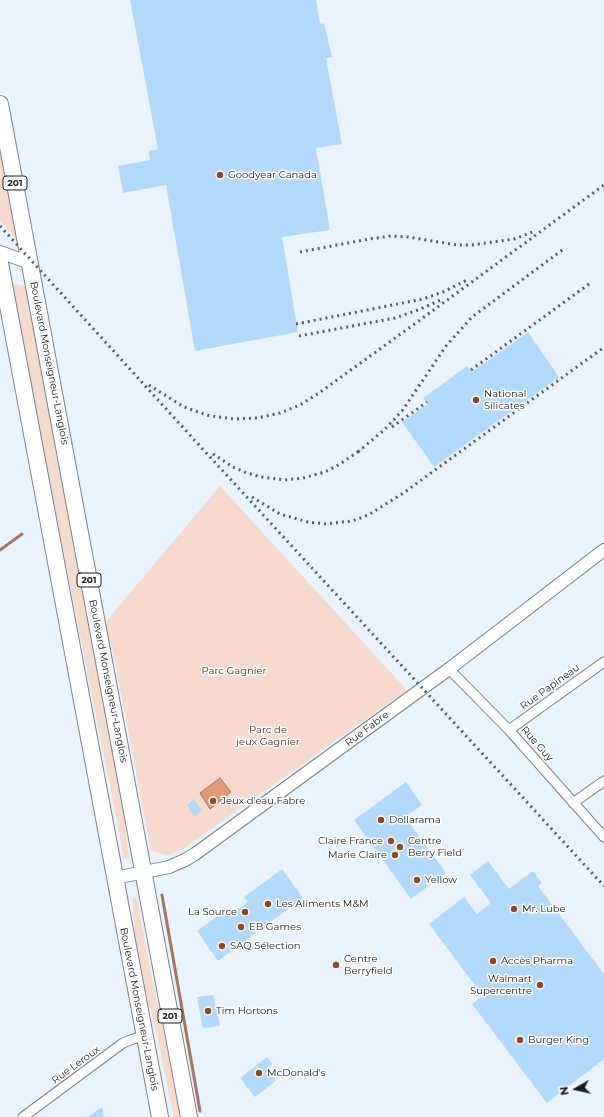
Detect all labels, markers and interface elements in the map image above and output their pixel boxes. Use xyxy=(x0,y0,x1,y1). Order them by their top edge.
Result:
place label: Goodyear Canada xyxy=(228,169,317,181)
marker: Goodyear Canada xyxy=(215,170,225,180)
road number: 201 xyxy=(3,176,27,190)
street label: Boulevard Monseigneur-Langlois xyxy=(27,280,71,446)
place label: National Silicates xyxy=(484,388,526,412)
marker: National Silicates xyxy=(471,395,481,405)
road number: 201 xyxy=(77,573,101,587)
street label: Boulevard Monseigneur-Langlois xyxy=(86,598,130,764)
street label: Rue Papineau xyxy=(518,661,582,713)
park label: Parc Gagnier xyxy=(201,665,267,677)
street label: Rue Fabre xyxy=(343,709,391,749)
park label: Parc de jeux Gagnier xyxy=(236,724,300,748)
street label: Rue Guy xyxy=(519,724,555,764)
place label: Jeux d'eau Fabre xyxy=(221,795,305,807)
marker: Jeux d'eau Fabre xyxy=(208,796,218,806)
place label: Dollarama xyxy=(389,814,441,826)
marker: Dollarama xyxy=(376,815,386,825)
place label: Claire France xyxy=(318,835,383,847)
place label: Centre Berry Field xyxy=(408,835,462,858)
marker: Claire France xyxy=(386,836,396,846)
marker: Centre Berry Field xyxy=(395,842,405,852)
place label: Marie Claire xyxy=(328,849,387,861)
marker: Marie Claire xyxy=(390,850,400,860)
place label: Yellow xyxy=(425,874,457,886)
marker: Yellow xyxy=(412,875,422,885)
place label: Les Aliments M&M xyxy=(276,898,369,910)
marker: Les Aliments M&M xyxy=(263,899,273,909)
place label: Mr. Lube xyxy=(522,903,566,915)
marker: Mr. Lube xyxy=(509,904,519,914)
place label: La Source xyxy=(188,906,237,918)
marker: La Source xyxy=(240,907,250,917)
place label: EB Games xyxy=(249,921,301,933)
marker: EB Games xyxy=(236,922,246,932)
street label: Boulevard Monseigneur-Langlois xyxy=(117,926,161,1092)
place label: SAQ Sélection xyxy=(230,940,301,952)
marker: SAQ Sélection xyxy=(217,941,227,951)
place label: Centre Berryfield xyxy=(344,953,393,976)
place label: Accès Pharma xyxy=(501,955,573,967)
marker: Accès Pharma xyxy=(488,956,498,966)
marker: Centre Berryfield xyxy=(331,960,341,970)
place label: Walmart Supercentre xyxy=(470,973,532,996)
marker: Walmart Supercentre xyxy=(535,980,545,990)
place label: Tim Hortons xyxy=(216,1005,278,1017)
marker: Tim Hortons xyxy=(203,1006,213,1016)
road number: 201 xyxy=(158,1009,182,1023)
place label: Burger King xyxy=(528,1034,589,1046)
marker: Burger King xyxy=(515,1035,525,1045)
street label: Rue Leroux xyxy=(50,1043,102,1087)
place label: McDonald's xyxy=(267,1067,326,1079)
marker: McDonald's xyxy=(254,1068,264,1078)
north arrow xyxy=(556,1069,596,1109)
text: N xyxy=(557,1085,572,1096)

